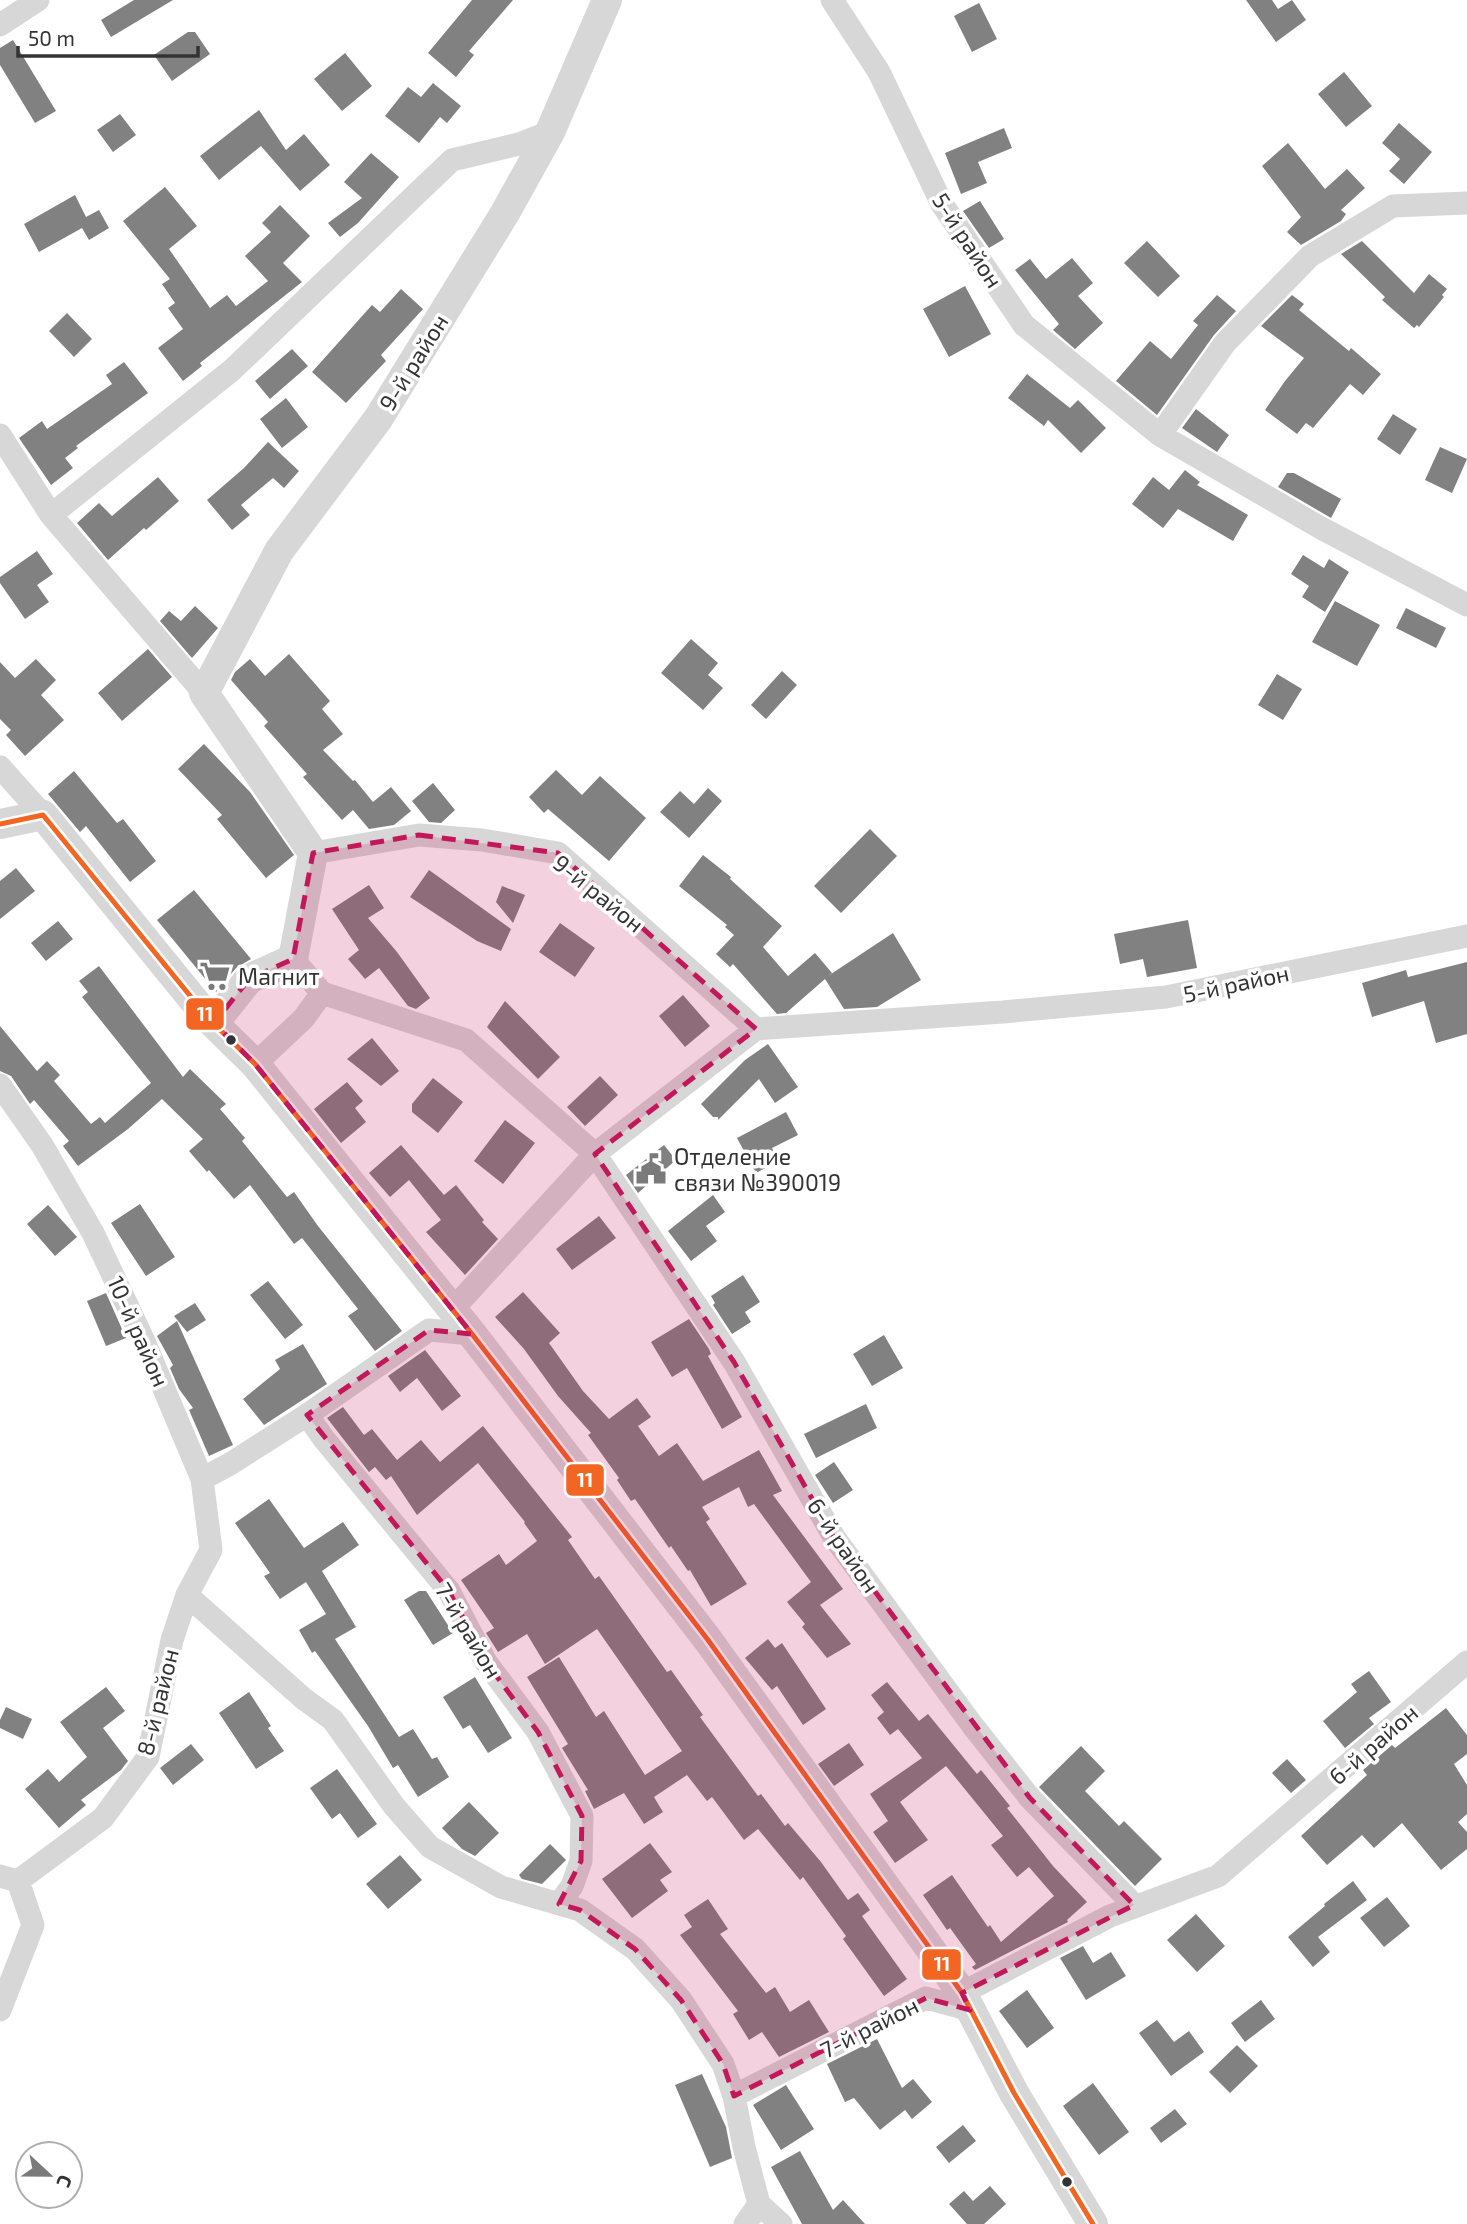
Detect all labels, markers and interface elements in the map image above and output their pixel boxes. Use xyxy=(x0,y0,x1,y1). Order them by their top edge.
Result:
scale bar xyxy=(18,14,198,58)
text: 50 m xyxy=(28,25,75,50)
street label: 5-й район xyxy=(927,187,1009,293)
street label: 9-й район xyxy=(372,309,454,415)
street label: 9-й район xyxy=(548,848,650,938)
street label: 5-й район xyxy=(1181,958,1291,1008)
supermarket icon: Магнит xyxy=(198,959,232,993)
place label: Магнит xyxy=(238,962,320,990)
line badge: 11 xyxy=(185,997,225,1031)
text: 11 xyxy=(197,1002,213,1025)
unlabelled marker xyxy=(224,1033,238,1047)
place label: Отделение связи №390019 xyxy=(674,1142,841,1196)
public building icon: Отделение связи №390019 xyxy=(634,1152,668,1186)
street label: 10-й район xyxy=(102,1271,176,1391)
line badge: 11 xyxy=(565,1463,605,1497)
text: 11 xyxy=(577,1468,593,1491)
street label: 6-й район xyxy=(802,1492,886,1598)
street label: 7-й район xyxy=(430,1577,508,1683)
street label: 8-й район xyxy=(130,1646,184,1758)
street label: 6-й район xyxy=(1323,1698,1423,1790)
line badge: 11 xyxy=(921,1948,962,1981)
text: 11 xyxy=(934,1952,950,1975)
street label: 7-й район xyxy=(815,1990,923,2064)
north arrow xyxy=(14,2140,84,2210)
text: С xyxy=(52,2172,78,2191)
unlabelled marker xyxy=(1060,2175,1074,2189)

